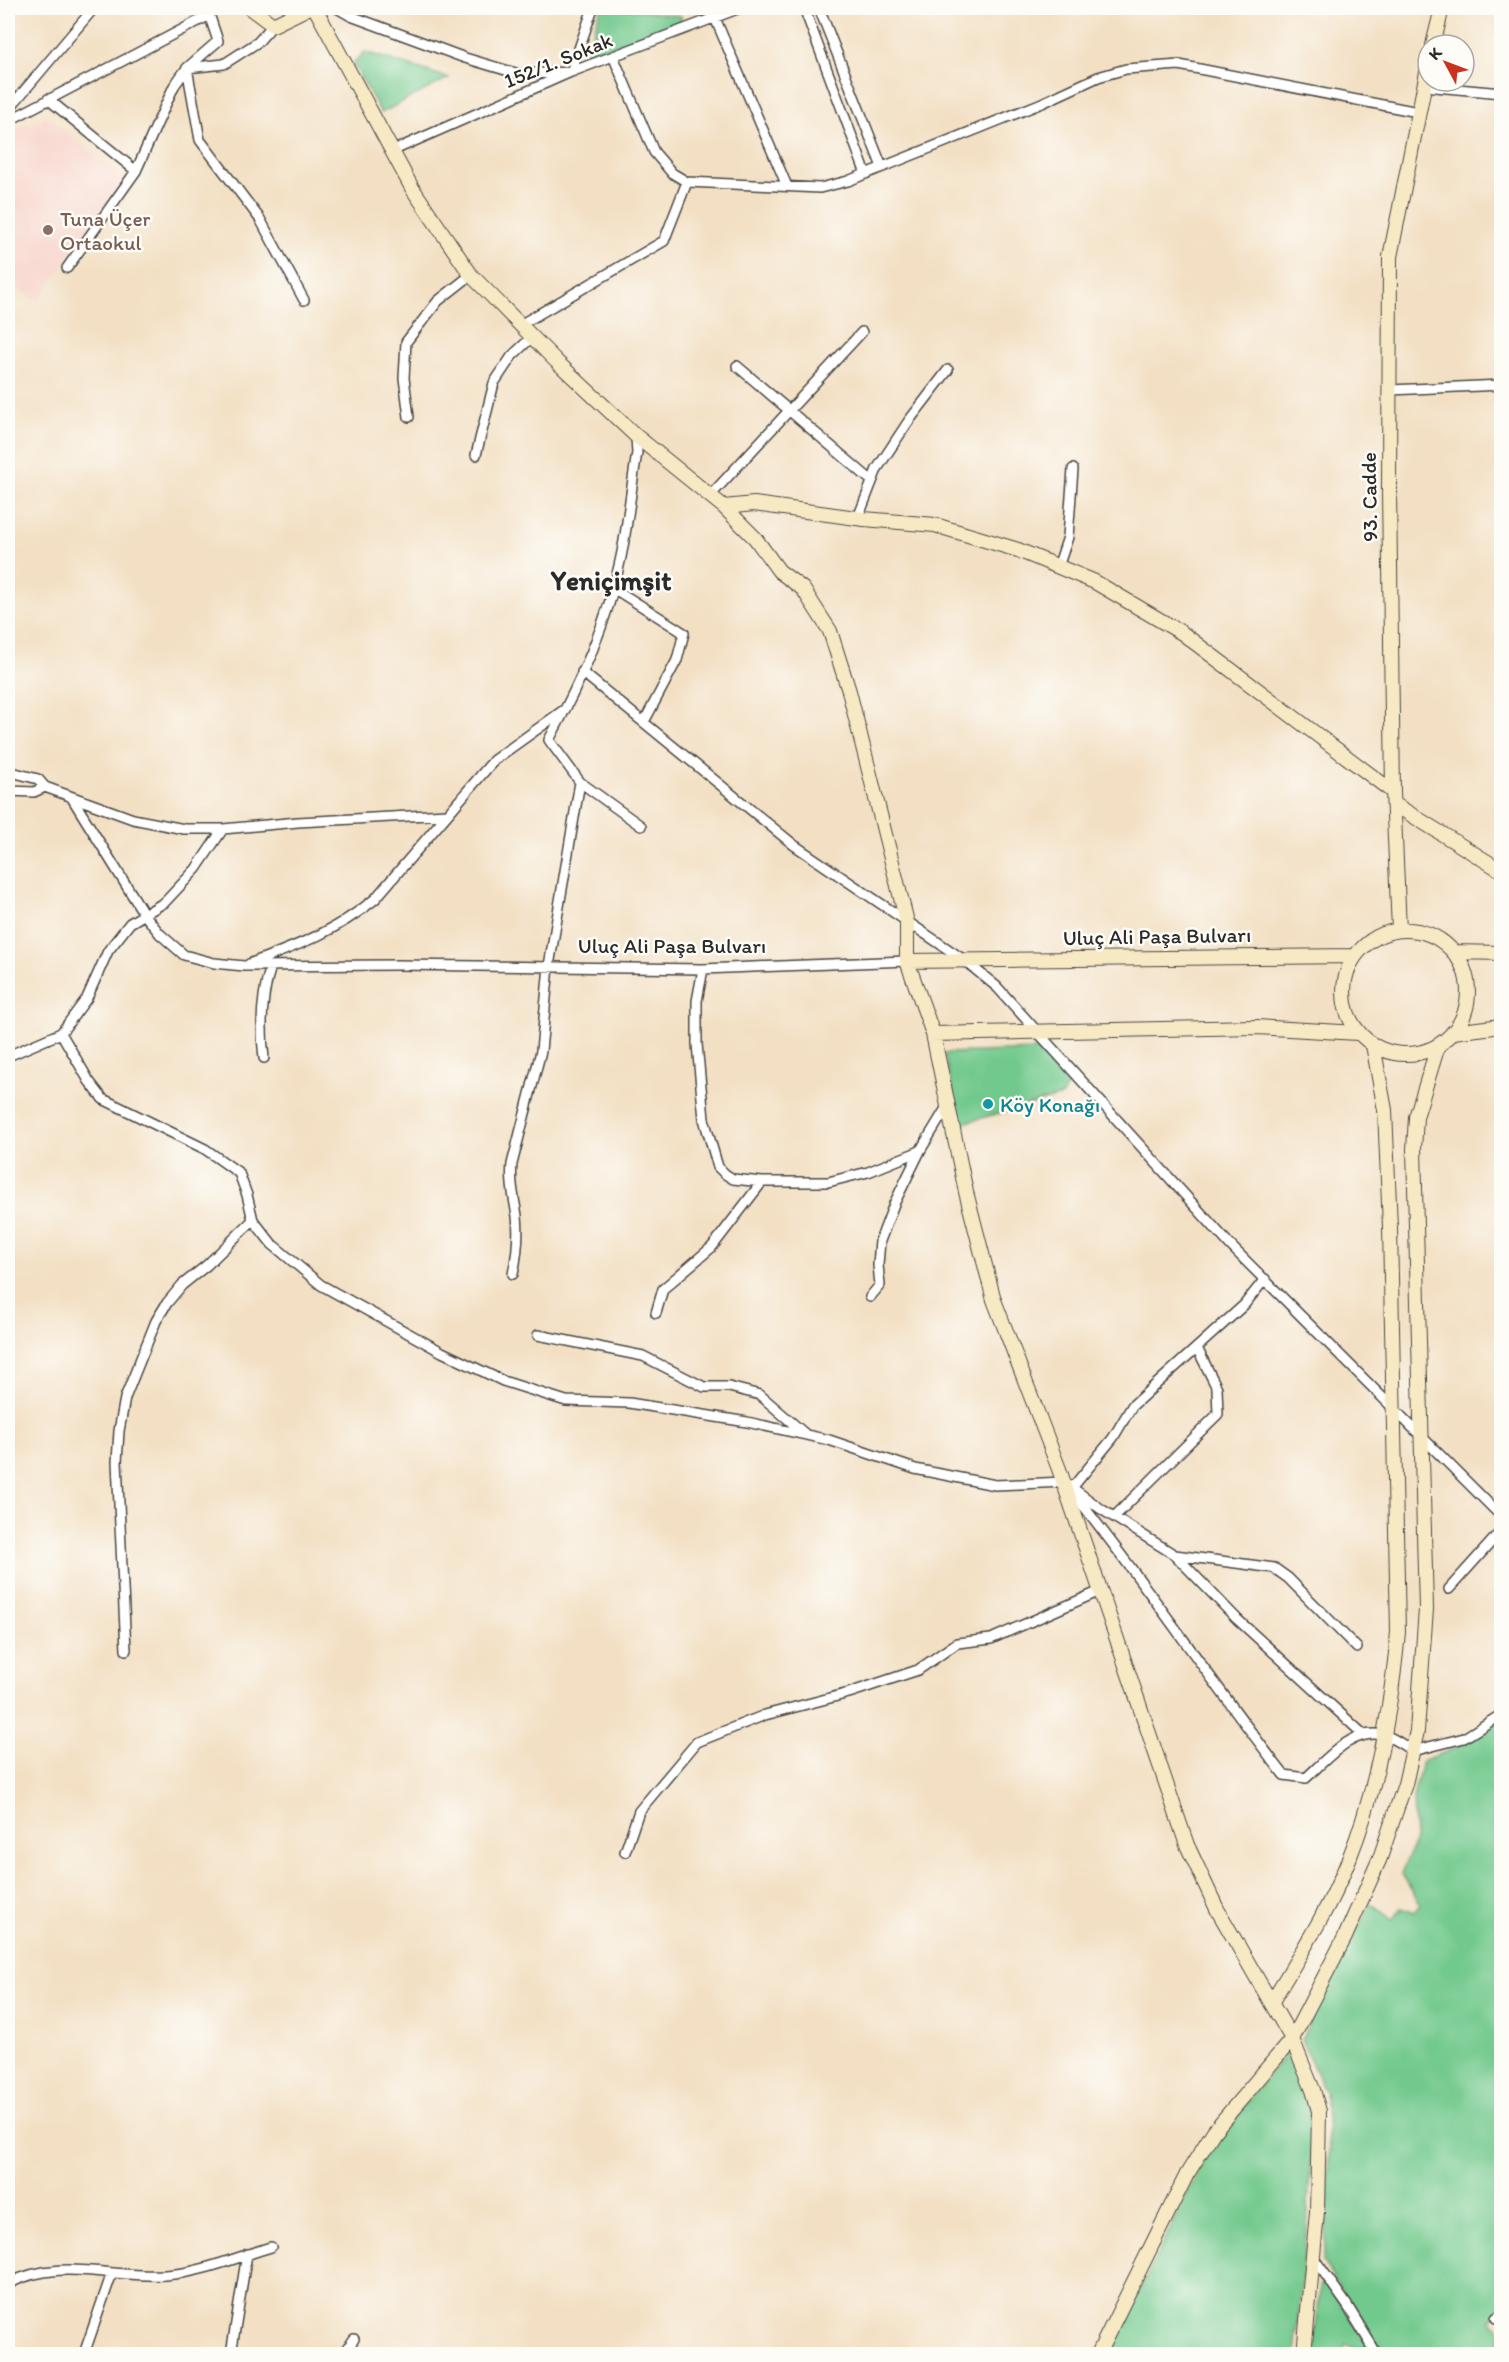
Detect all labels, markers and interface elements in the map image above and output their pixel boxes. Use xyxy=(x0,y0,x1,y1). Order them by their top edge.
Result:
street label: 152/1. Sokak xyxy=(500,27,616,93)
north arrow xyxy=(1416,33,1476,93)
text: K xyxy=(1425,43,1446,64)
place label: Tuna Üçer Ortaokul xyxy=(60,206,151,255)
marker: Tuna Üçer Ortaokul xyxy=(41,223,55,237)
street label: 93. Cadde xyxy=(1356,452,1382,542)
district label: Yeniçimşit xyxy=(550,564,671,597)
street label: Uluç Ali Paşa Bulvarı xyxy=(1063,922,1251,950)
street label: Uluç Ali Paşa Bulvarı xyxy=(578,933,766,958)
place label: Köy Konağı xyxy=(1000,1092,1100,1117)
marker: Köy Konağı xyxy=(981,1097,995,1111)

